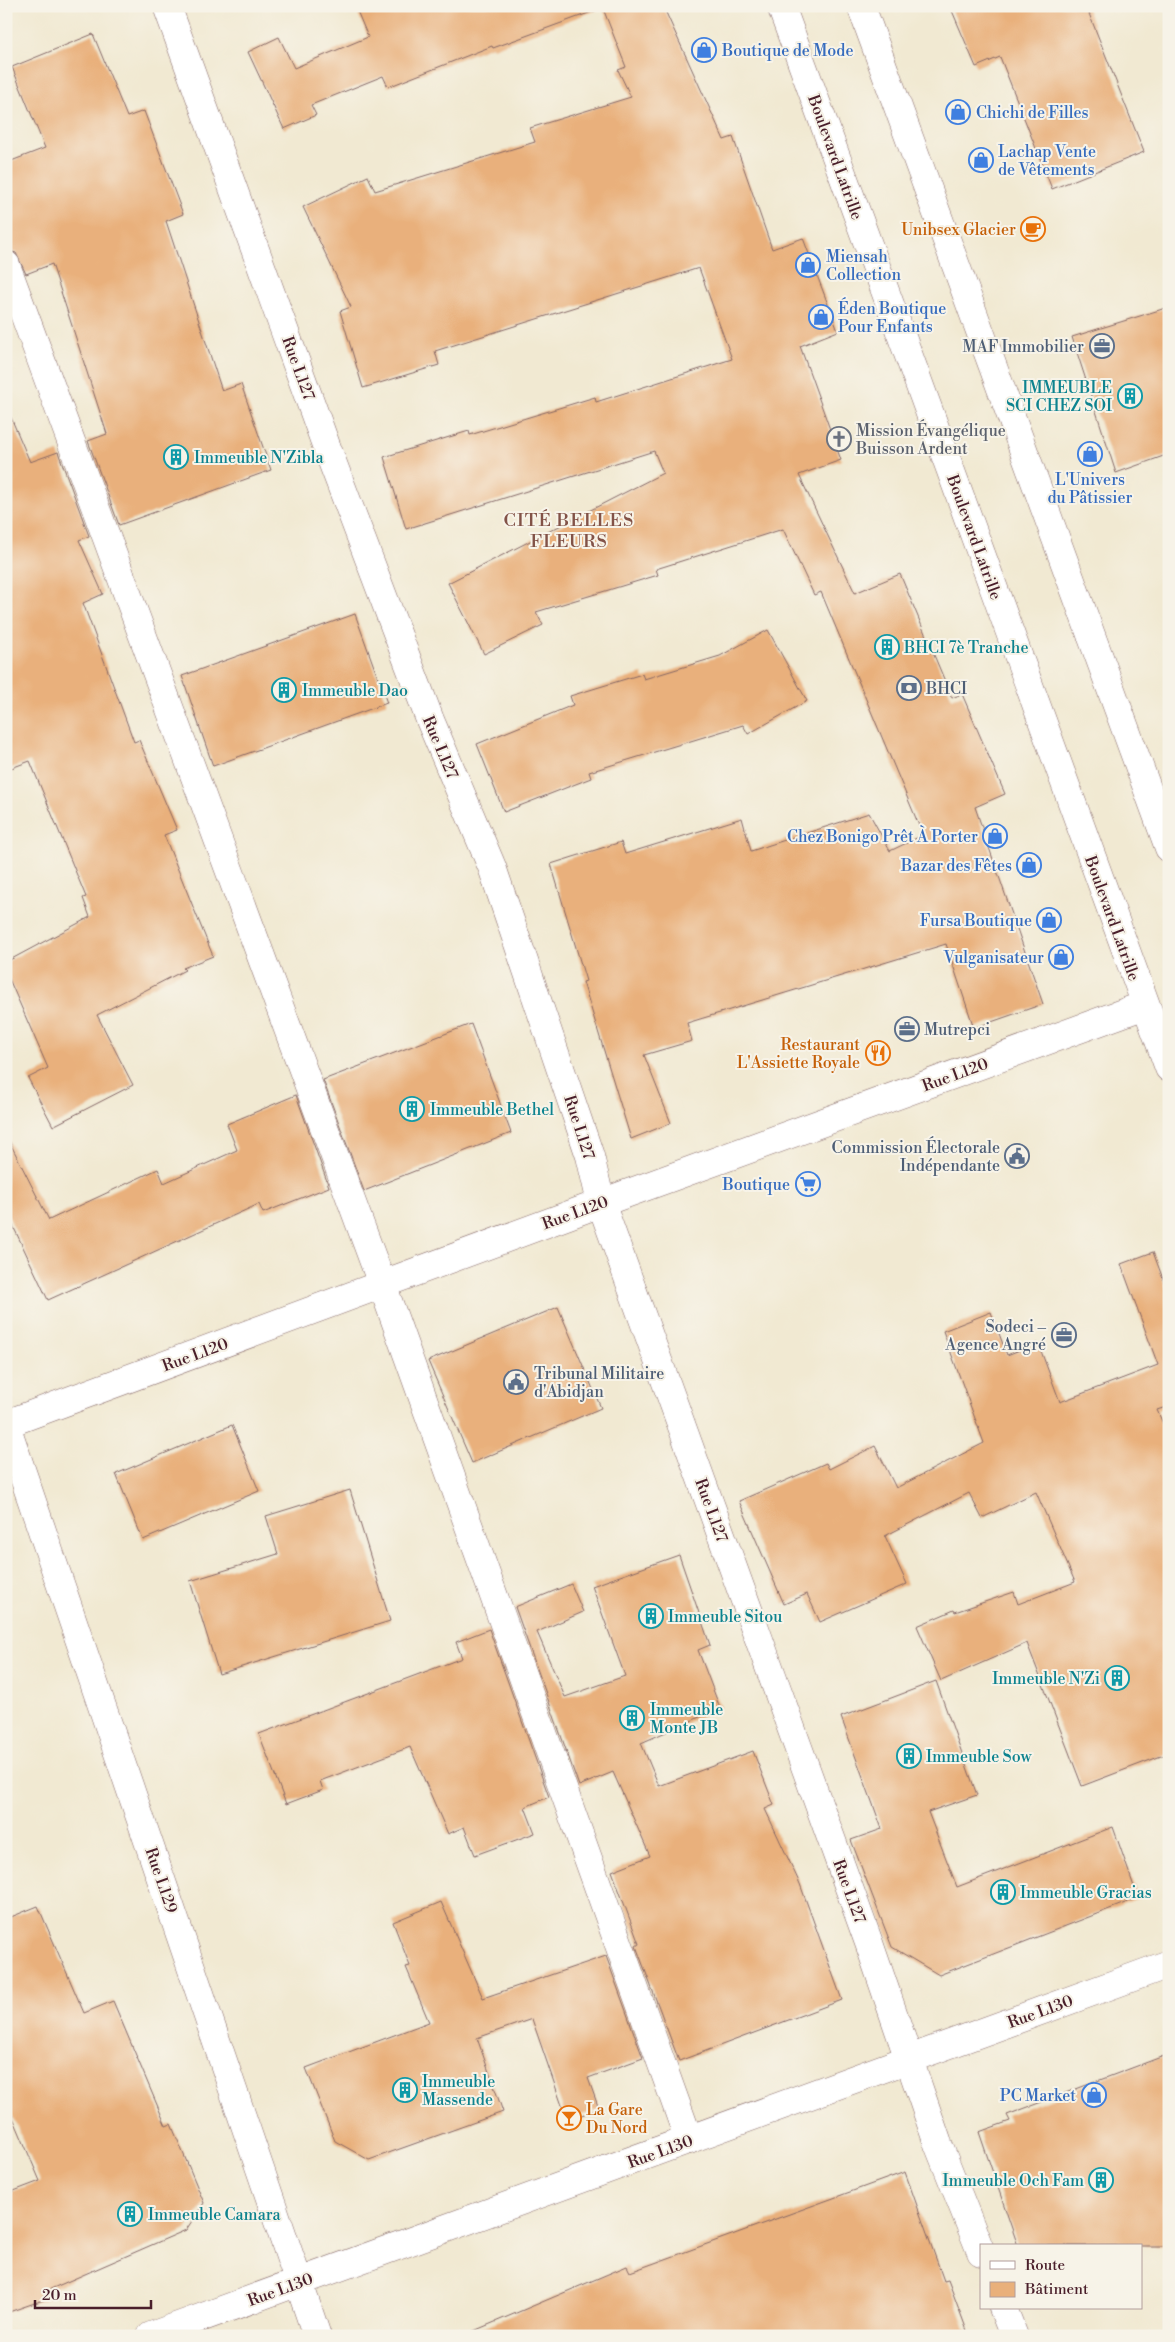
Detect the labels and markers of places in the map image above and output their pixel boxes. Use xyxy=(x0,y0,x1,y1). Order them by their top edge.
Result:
shop icon: Boutique de Mode xyxy=(691,37,717,63)
place label: Boutique de Mode xyxy=(721,41,853,61)
shop icon: Chichi de Filles xyxy=(945,99,971,125)
place label: Chichi de Filles xyxy=(976,103,1089,123)
place label: Lachap Vente de Vêtements xyxy=(998,142,1096,180)
shop icon: Lachap Vente de Vêtements xyxy=(968,147,994,173)
cafe icon: Unibsex Glacier xyxy=(1020,216,1046,242)
place label: Unibsex Glacier xyxy=(901,220,1016,240)
place label: Miensah Collection xyxy=(826,247,902,285)
shop icon: Miensah Collection xyxy=(795,252,821,278)
place label: Éden Boutique Pour Enfants xyxy=(838,297,946,337)
shop icon: Éden Boutique Pour Enfants xyxy=(808,304,834,330)
office icon: MAF Immobilier xyxy=(1089,333,1115,359)
place label: MAF Immobilier xyxy=(963,337,1084,357)
place label: IMMEUBLE SCI CHEZ SOI xyxy=(1006,378,1112,416)
building icon: IMMEUBLE SCI CHEZ SOI xyxy=(1117,383,1143,409)
place label: Mission Évangélique Buisson Ardent xyxy=(855,419,1006,459)
church icon: Mission Évangélique Buisson Ardent xyxy=(826,426,852,452)
shop icon: L'Univers du Pâtissier xyxy=(1077,441,1103,467)
building icon: Immeuble N'Zibla xyxy=(163,444,189,470)
place label: Immeuble N'Zibla xyxy=(194,448,325,468)
place label: L'Univers du Pâtissier xyxy=(1048,470,1133,508)
building icon: BHCI 7è Tranche xyxy=(874,634,900,660)
place label: BHCI 7è Tranche xyxy=(903,638,1028,658)
bank icon: BHCI xyxy=(896,675,922,701)
building icon: Immeuble Dao xyxy=(271,677,297,703)
place label: BHCI xyxy=(925,679,967,699)
place label: Immeuble Dao xyxy=(302,681,408,701)
shop icon: Chez Bonigo Prêt À Porter xyxy=(982,823,1008,849)
place label: Chez Bonigo Prêt À Porter xyxy=(787,825,978,847)
shop icon: Bazar des Fêtes xyxy=(1016,852,1042,878)
place label: Bazar des Fêtes xyxy=(900,856,1012,876)
shop icon: Fursa Boutique xyxy=(1036,907,1062,933)
place label: Fursa Boutique xyxy=(920,911,1032,931)
shop icon: Vulganisateur xyxy=(1048,944,1074,970)
place label: Vulganisateur xyxy=(943,948,1044,968)
office icon: Mutrepci xyxy=(894,1016,920,1042)
place label: Mutrepci xyxy=(924,1020,990,1040)
place label: Restaurant L'Assiette Royale xyxy=(737,1035,860,1073)
restaurant icon: Restaurant L'Assiette Royale xyxy=(865,1040,891,1066)
building icon: Immeuble Bethel xyxy=(399,1096,425,1122)
place label: Immeuble Bethel xyxy=(430,1100,554,1120)
place label: Commission Électorale Indépendante xyxy=(831,1136,1000,1176)
public building icon: Commission Électorale Indépendante xyxy=(1004,1143,1030,1169)
supermarket icon: Boutique xyxy=(795,1171,821,1197)
place label: Boutique xyxy=(722,1175,790,1195)
place label: Sodeci – Agence Angré xyxy=(944,1317,1046,1355)
office icon: Sodeci – Agence Angré xyxy=(1051,1322,1077,1348)
place label: Tribunal Militaire d'Abidjan xyxy=(534,1364,664,1402)
public building icon: Tribunal Militaire d'Abidjan xyxy=(503,1369,529,1395)
building icon: Immeuble Sitou xyxy=(638,1603,664,1629)
place label: Immeuble Sitou xyxy=(668,1607,782,1627)
building icon: Immeuble N'Zi xyxy=(1104,1665,1130,1691)
place label: Immeuble N'Zi xyxy=(992,1669,1100,1689)
place label: Immeuble Monte JB xyxy=(650,1700,723,1738)
building icon: Immeuble Monte JB xyxy=(619,1705,645,1731)
building icon: Immeuble Sow xyxy=(896,1743,922,1769)
place label: Immeuble Sow xyxy=(926,1747,1032,1767)
building icon: Immeuble Gracias xyxy=(990,1879,1016,1905)
place label: Immeuble Gracias xyxy=(1020,1883,1152,1903)
place label: Immeuble Massende xyxy=(422,2072,495,2110)
building icon: Immeuble Massende xyxy=(392,2077,418,2103)
shop icon: PC Market xyxy=(1081,2082,1107,2108)
place label: PC Market xyxy=(1000,2086,1076,2106)
place label: La Gare Du Nord xyxy=(586,2100,647,2138)
bar icon: La Gare Du Nord xyxy=(556,2105,582,2131)
building icon: Immeuble Och Fam xyxy=(1088,2167,1114,2193)
place label: Immeuble Och Fam xyxy=(943,2171,1084,2191)
building icon: Immeuble Camara xyxy=(117,2201,143,2227)
place label: Immeuble Camara xyxy=(148,2205,282,2225)

